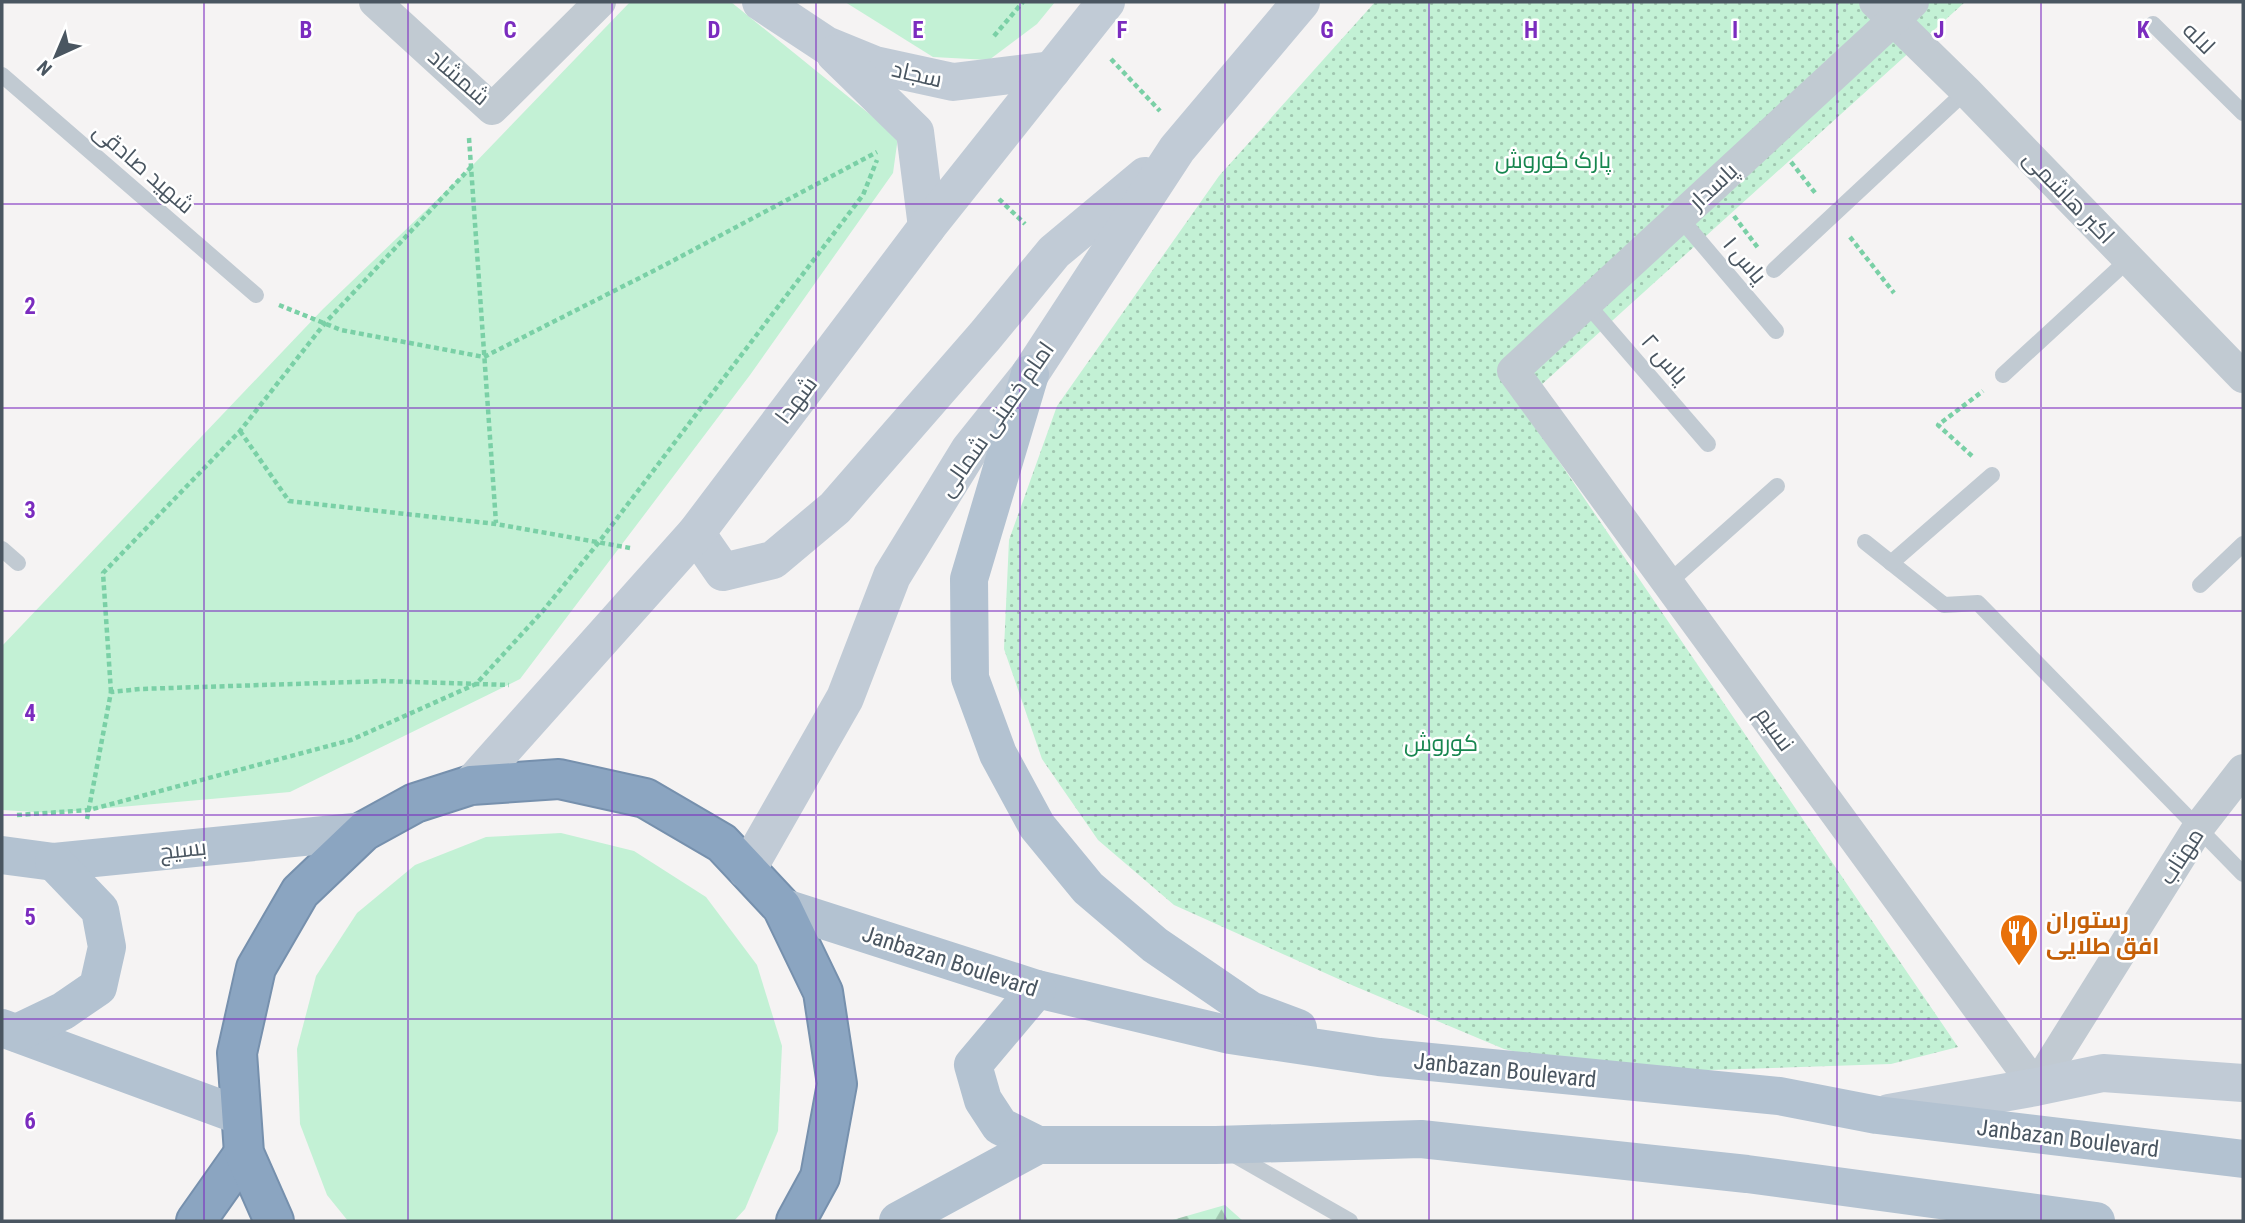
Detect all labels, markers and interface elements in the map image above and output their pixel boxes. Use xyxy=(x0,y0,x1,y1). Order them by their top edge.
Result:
text: B xyxy=(300,17,312,44)
text: C xyxy=(503,17,517,44)
text: D xyxy=(708,17,721,44)
text: E xyxy=(912,17,924,44)
text: F xyxy=(1117,17,1128,44)
text: G xyxy=(1320,17,1334,44)
text: H xyxy=(1524,17,1538,44)
text: I xyxy=(1732,17,1738,44)
text: J xyxy=(1933,17,1945,44)
text: K xyxy=(2137,17,2150,44)
street label: لاله xyxy=(2177,17,2220,60)
north arrow xyxy=(21,21,91,91)
street label: شمشاد xyxy=(423,43,495,111)
text: N xyxy=(32,56,57,80)
street label: سجاد xyxy=(889,56,945,93)
street label: شهید صادقی xyxy=(88,117,200,220)
street label: اکبر هاشمی xyxy=(2017,145,2120,250)
park label: پارک کوروش xyxy=(1495,147,1611,175)
street label: پاسدار xyxy=(1682,157,1744,218)
street label: یاس ۱ xyxy=(1717,231,1772,289)
text: 2 xyxy=(24,293,36,320)
street label: یاس ۲ xyxy=(1635,329,1694,390)
street label: امام خمینی شمالی xyxy=(933,337,1062,503)
street label: شهدا xyxy=(770,371,823,429)
text: 3 xyxy=(24,497,36,524)
text: 4 xyxy=(24,700,36,727)
street label: نسیم xyxy=(1748,702,1800,758)
park label: کوروش xyxy=(1404,730,1478,757)
street label: مهتاب xyxy=(2153,823,2210,889)
street label: بسیج xyxy=(158,834,208,867)
text: 5 xyxy=(24,904,36,931)
place label: رستوران افق طلایی xyxy=(2046,907,2159,960)
restaurant icon: رستوران افق طلایی xyxy=(1998,912,2040,967)
street label: Janbazan Boulevard xyxy=(859,920,1041,1003)
street label: Janbazan Boulevard xyxy=(1412,1047,1597,1093)
text: 6 xyxy=(24,1108,36,1135)
street label: Janbazan Boulevard xyxy=(1975,1114,2161,1163)

